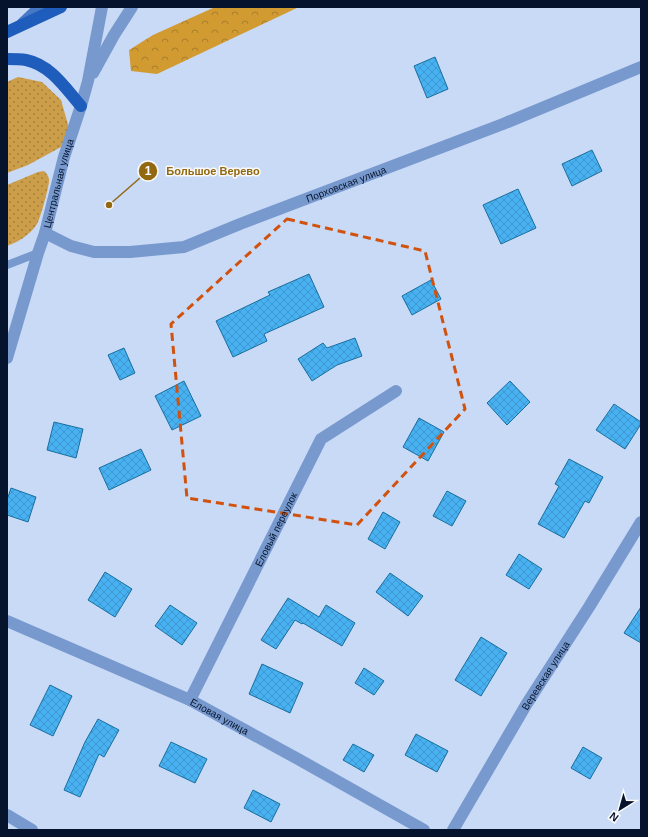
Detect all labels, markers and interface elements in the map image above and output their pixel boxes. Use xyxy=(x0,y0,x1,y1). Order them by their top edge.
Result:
street label: Центральная улица xyxy=(41,137,76,229)
callout: Большое Верево xyxy=(138,159,268,182)
text: 1 xyxy=(145,164,152,178)
street label: Порховская улица xyxy=(305,164,388,204)
text: Большое Верево xyxy=(166,165,260,177)
street label: Еловый переулок xyxy=(253,490,300,569)
street label: Веревская улица xyxy=(519,639,572,712)
street label: Еловая улица xyxy=(188,696,251,737)
north arrow xyxy=(600,789,640,829)
text: N xyxy=(607,810,621,824)

